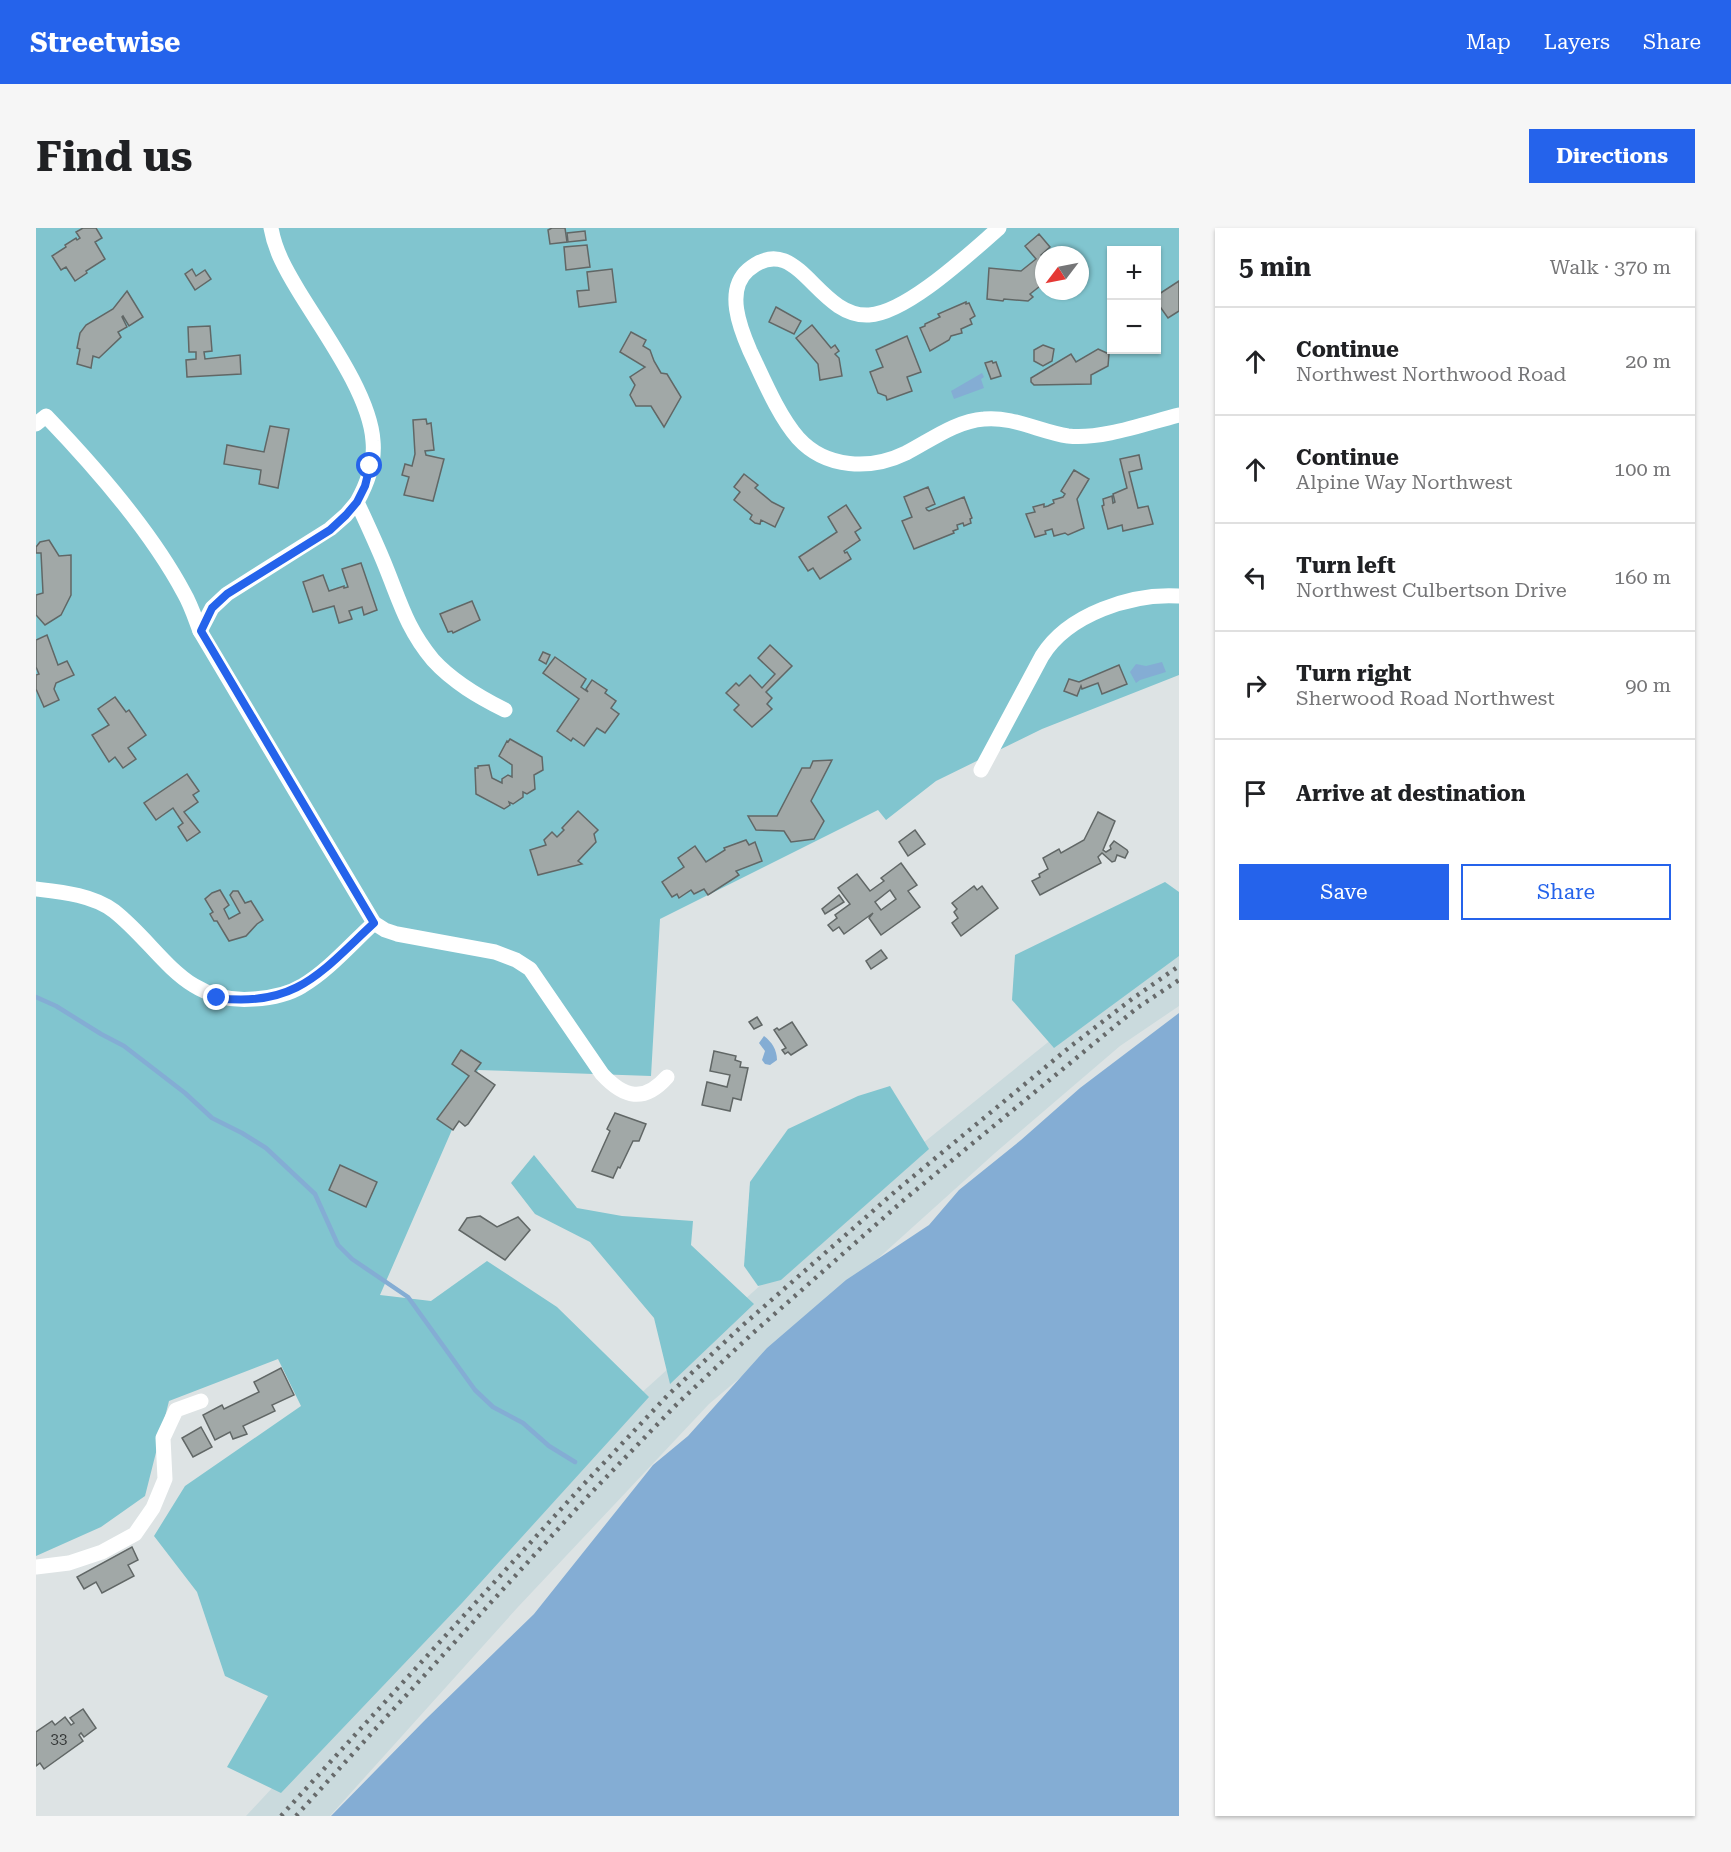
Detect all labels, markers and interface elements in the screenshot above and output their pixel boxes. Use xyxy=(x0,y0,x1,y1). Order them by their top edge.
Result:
text: Streetwise xyxy=(30,26,181,59)
text: Map xyxy=(1466,30,1511,54)
text: Layers xyxy=(1544,30,1610,54)
text: Share xyxy=(1643,30,1701,54)
button: Directions xyxy=(1529,129,1695,183)
text: Find us xyxy=(36,132,193,181)
north arrow xyxy=(1035,246,1089,300)
map controls xyxy=(1107,246,1161,354)
button: + xyxy=(1107,246,1161,300)
text: 5 min xyxy=(1239,252,1311,282)
text: Walk · 370 m xyxy=(1550,255,1671,279)
button: − xyxy=(1107,300,1161,354)
text: Continue xyxy=(1296,337,1399,362)
icon: ahead xyxy=(1239,345,1272,378)
text: 20 m xyxy=(1625,349,1671,373)
text: Northwest Northwood Road xyxy=(1296,362,1566,386)
text: Continue xyxy=(1296,445,1399,470)
route start xyxy=(356,452,382,478)
icon: ahead xyxy=(1239,453,1272,486)
text: 100 m xyxy=(1614,457,1671,481)
text: Alpine Way Northwest xyxy=(1296,470,1512,494)
text: Turn left xyxy=(1296,553,1396,578)
icon: left xyxy=(1239,561,1272,594)
text: 160 m xyxy=(1614,565,1671,589)
text: Northwest Culbertson Drive xyxy=(1296,578,1567,602)
text: Turn right xyxy=(1296,661,1411,686)
icon: right xyxy=(1239,669,1272,702)
text: 90 m xyxy=(1625,673,1671,697)
text: Sherwood Road Northwest xyxy=(1296,686,1555,710)
icon: arrive xyxy=(1239,777,1272,810)
text: Arrive at destination xyxy=(1296,781,1525,806)
button: Save xyxy=(1239,864,1449,920)
button: Share xyxy=(1461,864,1671,920)
route end xyxy=(203,984,229,1010)
house number: 33 xyxy=(51,1730,67,1748)

